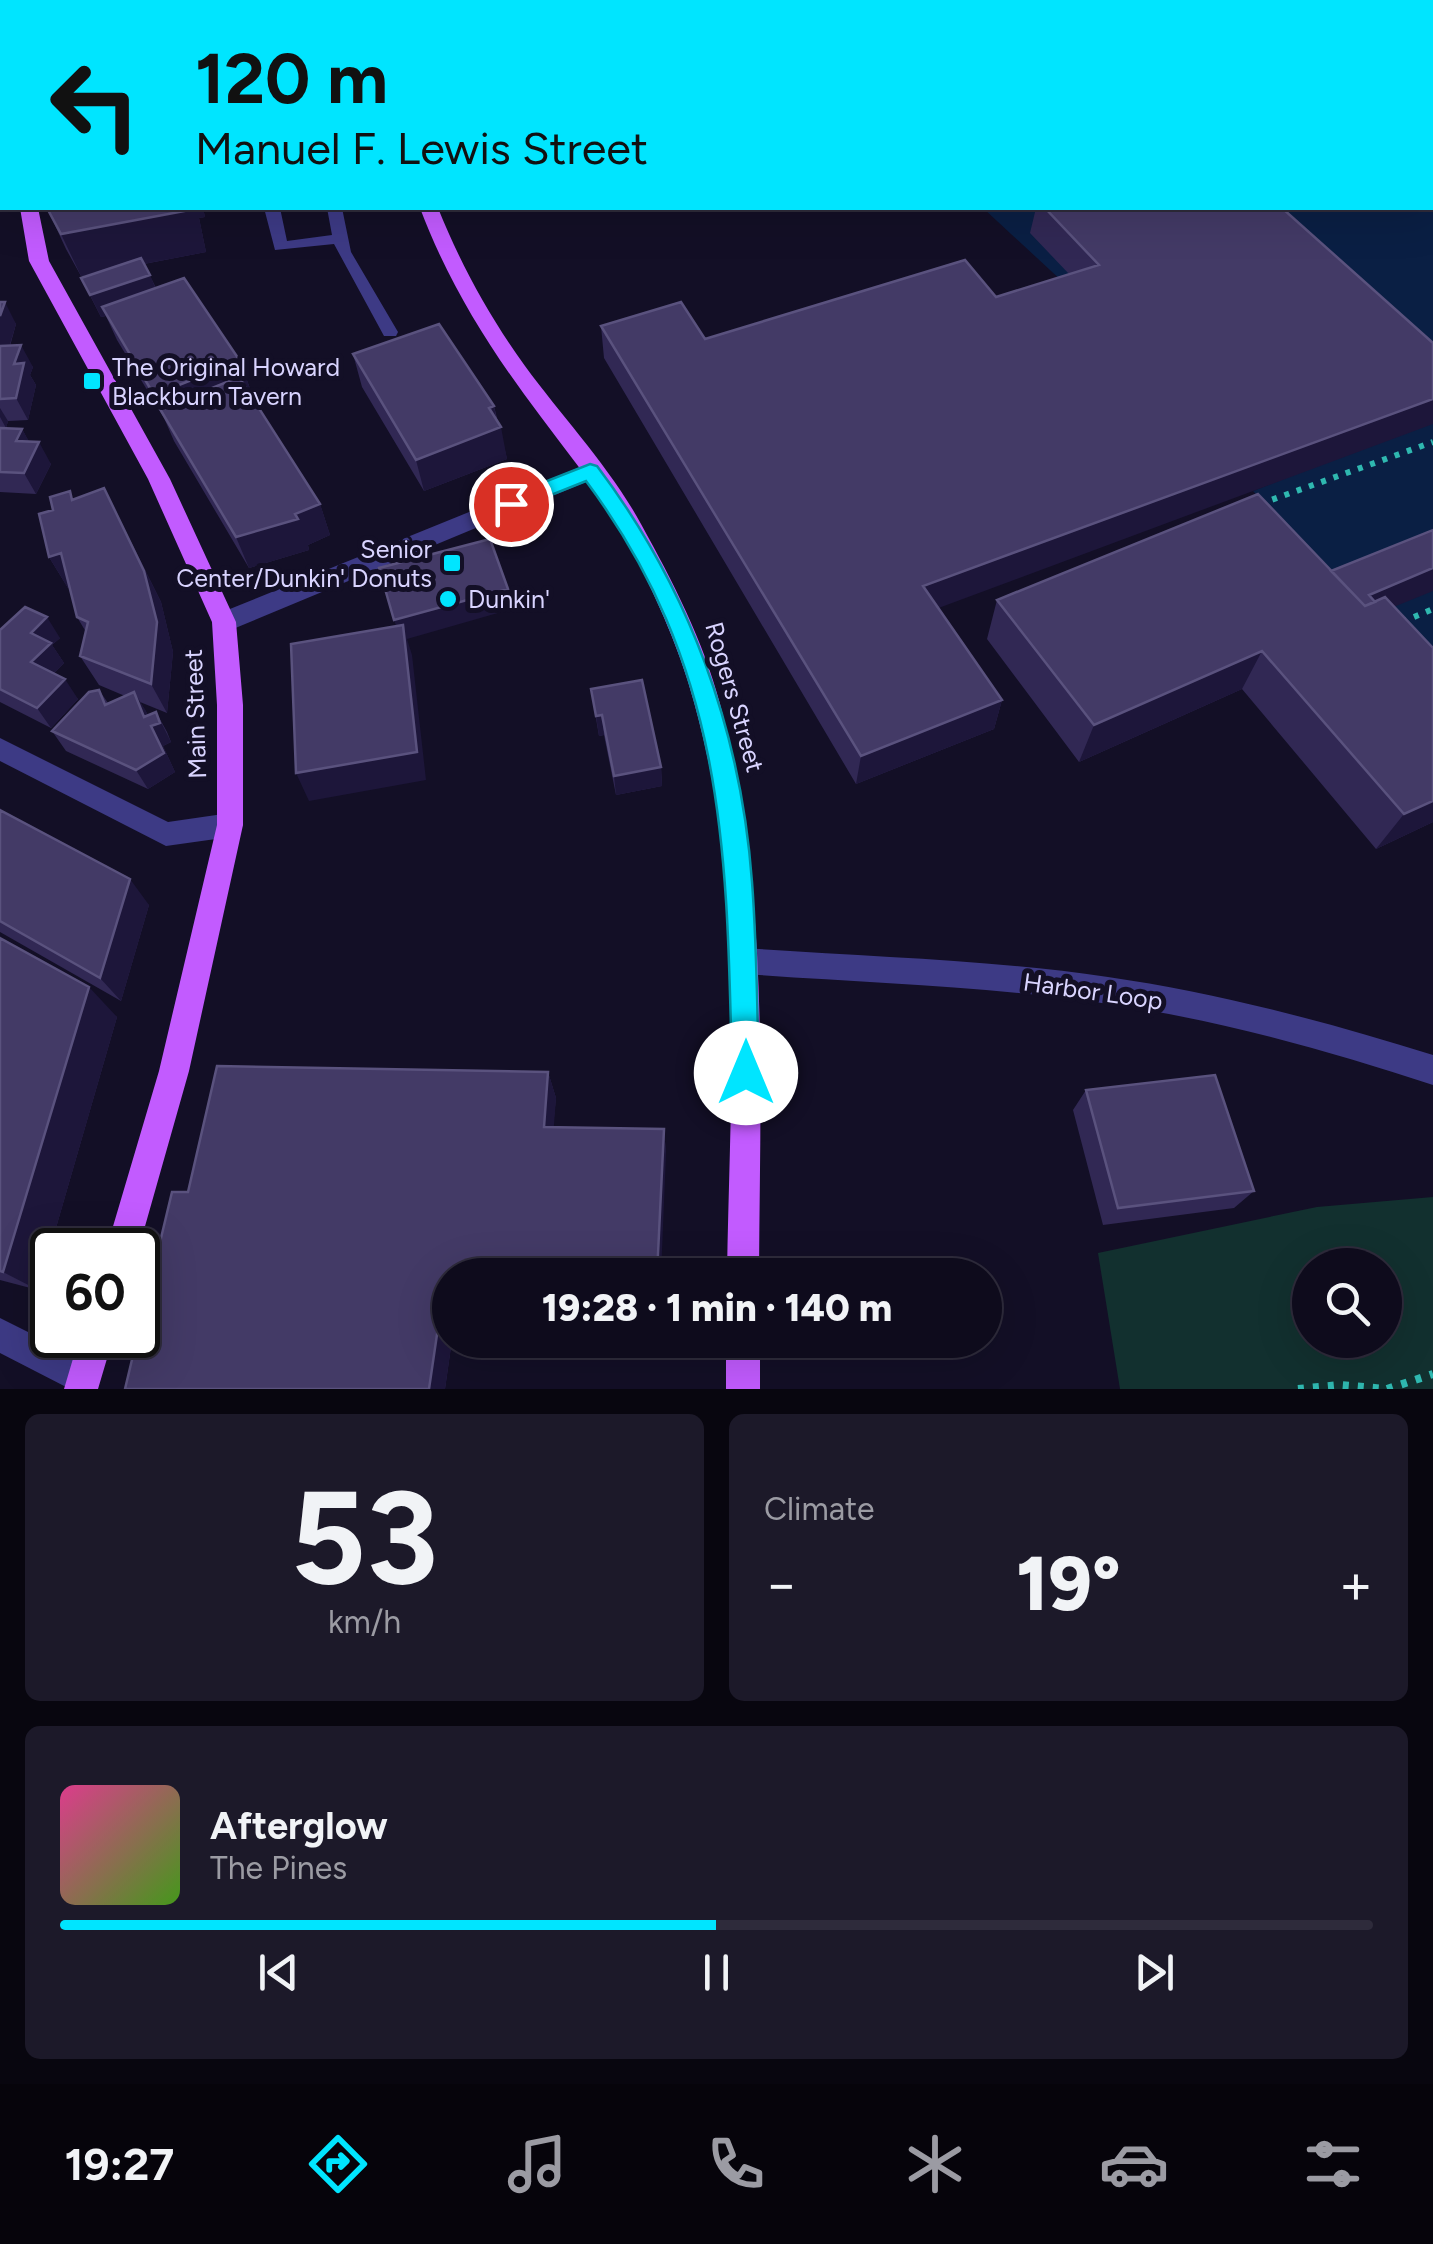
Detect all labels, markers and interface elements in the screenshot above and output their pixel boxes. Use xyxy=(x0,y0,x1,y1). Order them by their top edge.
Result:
text: 120 m xyxy=(195,36,388,121)
icon: left xyxy=(30,40,160,170)
text: Manuel F. Lewis Street xyxy=(195,121,648,175)
place label: The Original Howard Blackburn Tavern xyxy=(112,352,340,411)
marker: The Original Howard Blackburn Tavern xyxy=(81,370,103,392)
pin xyxy=(469,462,554,547)
icon: arrive xyxy=(484,477,539,532)
place label: Senior Center/Dunkin' Donuts xyxy=(176,534,433,593)
marker: Senior Center/Dunkin' Donuts xyxy=(441,552,463,574)
place label: Dunkin' xyxy=(468,584,550,614)
marker: Dunkin' xyxy=(437,588,459,610)
street label: Rogers Street xyxy=(699,618,771,776)
street label: Main Street xyxy=(178,649,212,779)
street label: Harbor Loop xyxy=(1021,966,1165,1016)
position arrow xyxy=(694,1021,798,1125)
speed limit sign: 60 xyxy=(30,1228,160,1358)
map controls xyxy=(1292,1248,1402,1358)
button: search xyxy=(1292,1248,1402,1358)
text: 19:28 · 1 min · 140 m xyxy=(542,1285,892,1331)
text: 53 xyxy=(291,1460,438,1616)
text: Climate xyxy=(764,1490,875,1528)
text: 19° xyxy=(1016,1539,1121,1629)
text: − xyxy=(764,1551,798,1617)
text: + xyxy=(1339,1551,1373,1617)
text: km/h xyxy=(328,1603,401,1641)
text: Afterglow xyxy=(210,1803,388,1849)
text: The Pines xyxy=(210,1849,347,1887)
icon: previous xyxy=(251,1945,306,2000)
icon: pause xyxy=(689,1945,744,2000)
icon: next xyxy=(1127,1945,1182,2000)
icon: directions xyxy=(303,2129,373,2199)
icon: music xyxy=(502,2129,572,2199)
icon: phone xyxy=(701,2129,771,2199)
icon: climate xyxy=(900,2129,970,2199)
icon: car xyxy=(1099,2129,1169,2199)
icon: filters xyxy=(1298,2129,1368,2199)
text: 19:27 xyxy=(65,2137,174,2191)

